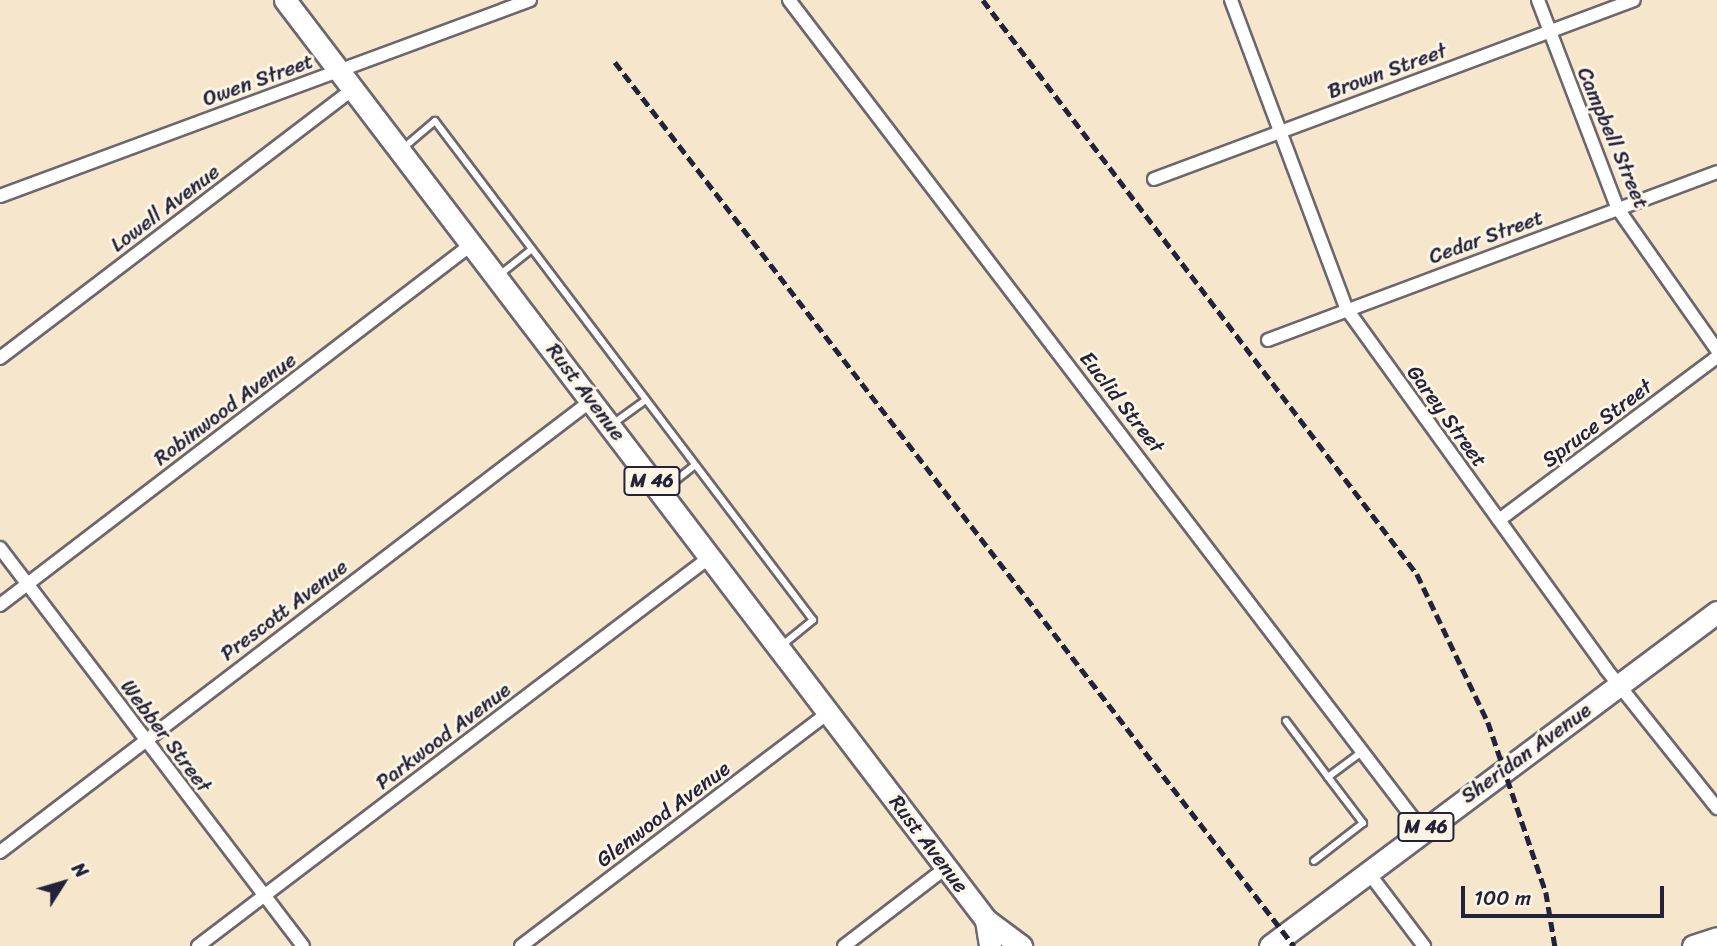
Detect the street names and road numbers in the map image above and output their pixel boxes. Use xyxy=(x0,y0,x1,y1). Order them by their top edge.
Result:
street label: Brown Street xyxy=(1324,38,1450,104)
street label: Owen Street xyxy=(199,48,317,112)
street label: Campbell Street xyxy=(1572,63,1654,213)
street label: Lowell Avenue xyxy=(105,159,225,257)
street label: Cedar Street xyxy=(1425,205,1547,269)
street label: Rust Avenue xyxy=(541,338,631,446)
street label: Euclid Street xyxy=(1074,346,1170,458)
street label: Robinwood Avenue xyxy=(149,347,301,471)
street label: Garey Street xyxy=(1401,360,1493,472)
street label: Spruce Street xyxy=(1537,373,1657,473)
road number: M 46 xyxy=(622,466,682,496)
street label: Prescott Avenue xyxy=(215,554,353,666)
street label: Webber Street xyxy=(115,674,217,798)
street label: Parkwood Avenue xyxy=(371,677,515,795)
street label: Sheridan Avenue xyxy=(1456,697,1596,809)
street label: Glenwood Avenue xyxy=(591,756,735,872)
street label: Rust Avenue xyxy=(884,790,974,898)
road number: M 46 xyxy=(1396,812,1456,842)

